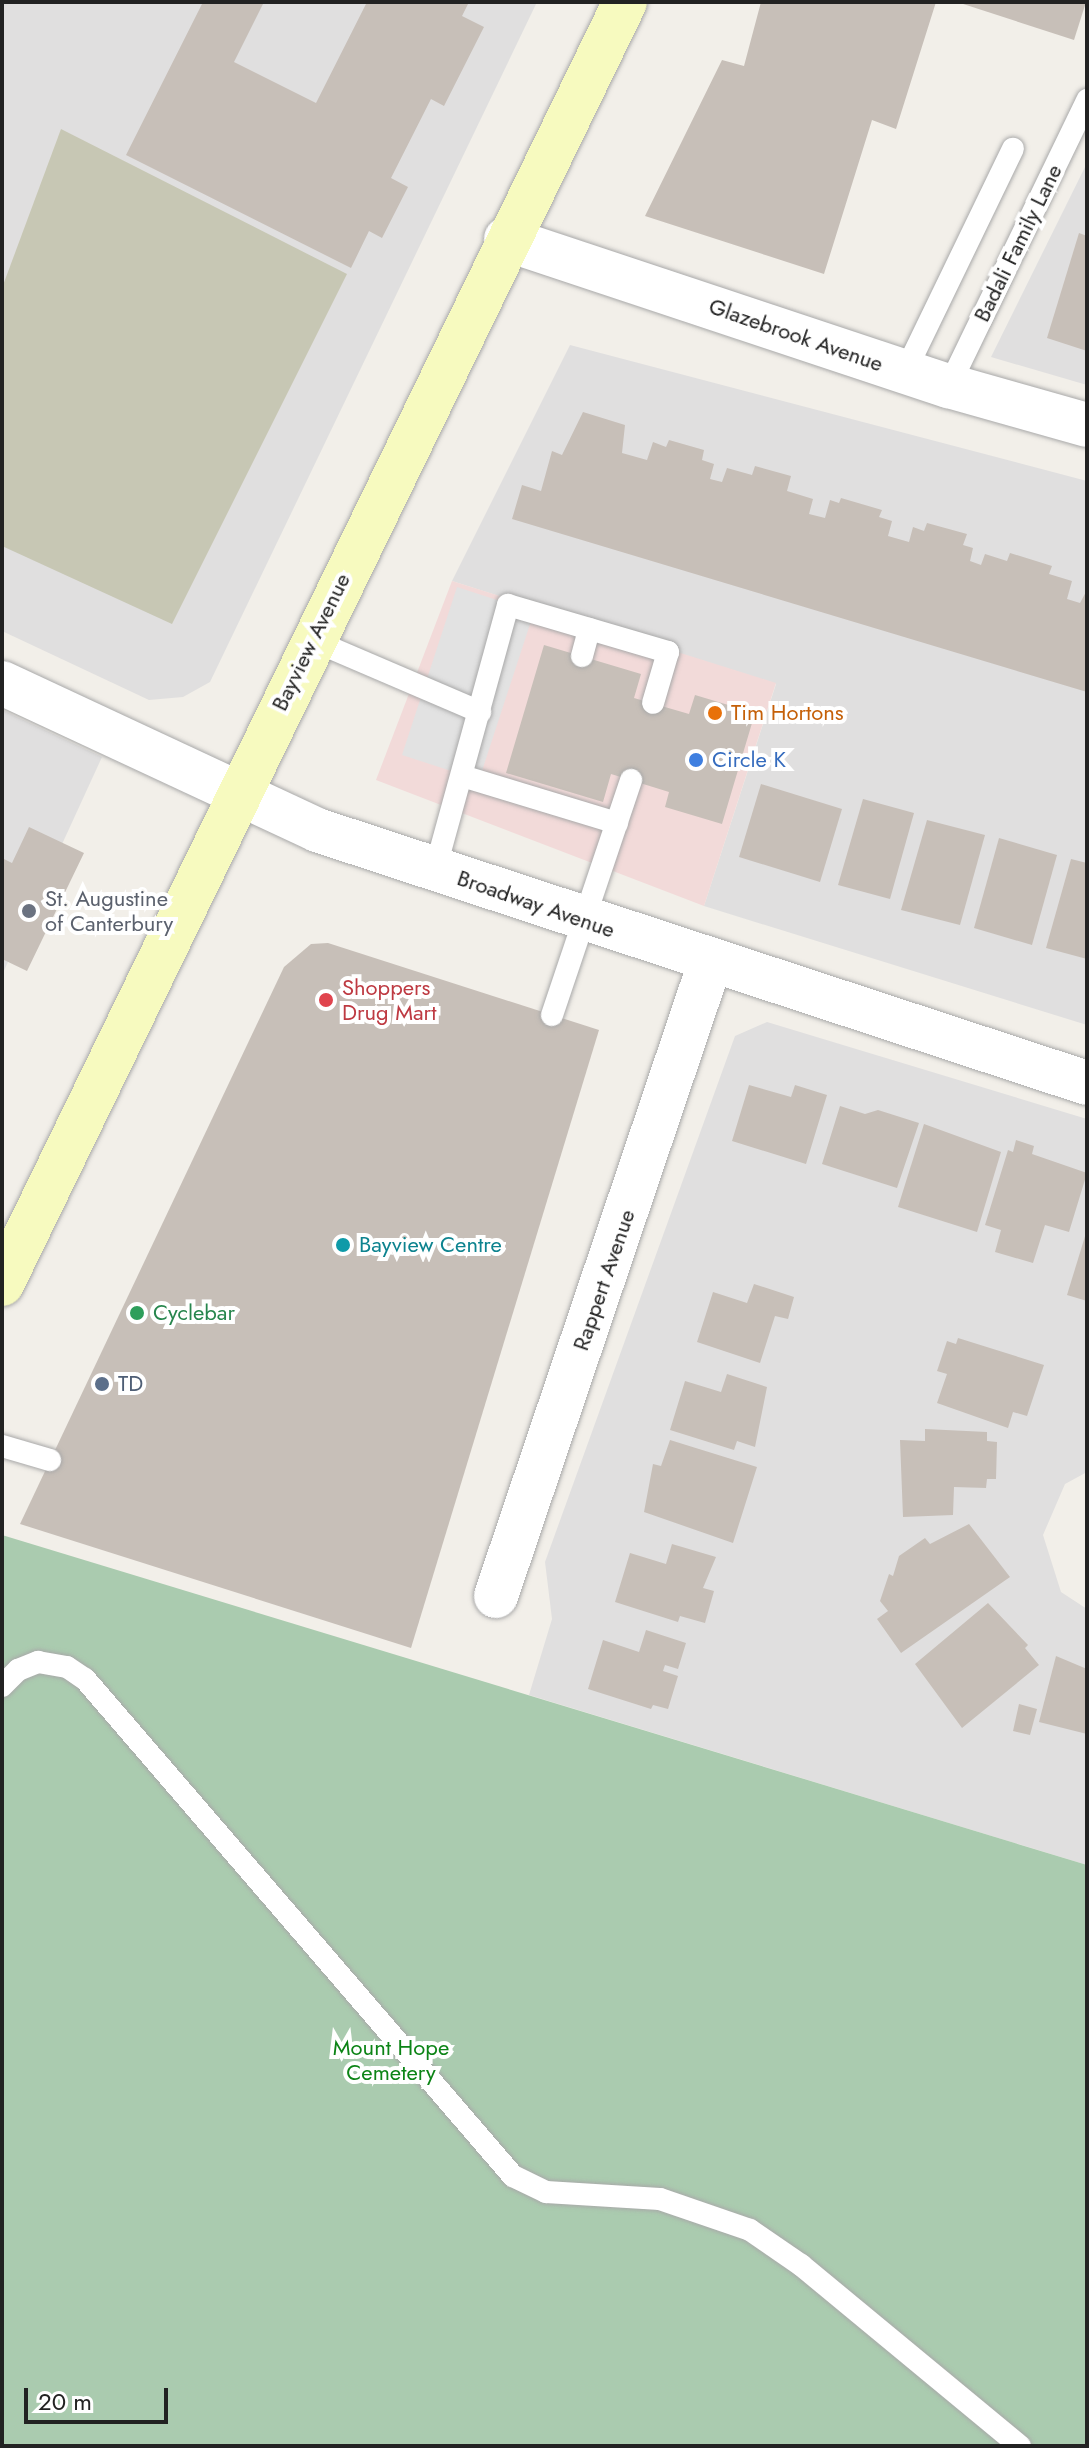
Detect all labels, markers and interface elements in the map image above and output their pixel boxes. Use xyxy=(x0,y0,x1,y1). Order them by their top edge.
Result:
street label: Badali Family Lane xyxy=(968,160,1068,326)
street label: Glazebrook Avenue xyxy=(705,293,887,377)
street label: Bayview Avenue xyxy=(266,569,356,715)
place label: Tim Hortons xyxy=(731,700,844,726)
marker: Tim Hortons xyxy=(706,704,724,722)
place label: Circle K xyxy=(712,747,786,773)
marker: Circle K xyxy=(687,751,705,769)
street label: Broadway Avenue xyxy=(454,865,618,943)
place label: St. Augustine of Canterbury xyxy=(45,885,173,936)
marker: St. Augustine of Canterbury xyxy=(20,902,38,920)
place label: Shoppers Drug Mart xyxy=(342,974,436,1026)
marker: Shoppers Drug Mart xyxy=(317,991,335,1009)
street label: Rappert Avenue xyxy=(568,1206,640,1354)
place label: Bayview Centre xyxy=(359,1232,502,1258)
marker: Bayview Centre xyxy=(334,1236,352,1254)
place label: Cyclebar xyxy=(153,1300,235,1326)
marker: Cyclebar xyxy=(128,1304,146,1322)
place label: TD xyxy=(118,1371,143,1397)
marker: TD xyxy=(93,1375,111,1393)
park label: Mount Hope Cemetery xyxy=(333,2034,449,2086)
scale bar xyxy=(28,2372,172,2422)
text: 20 m xyxy=(38,2384,92,2419)

